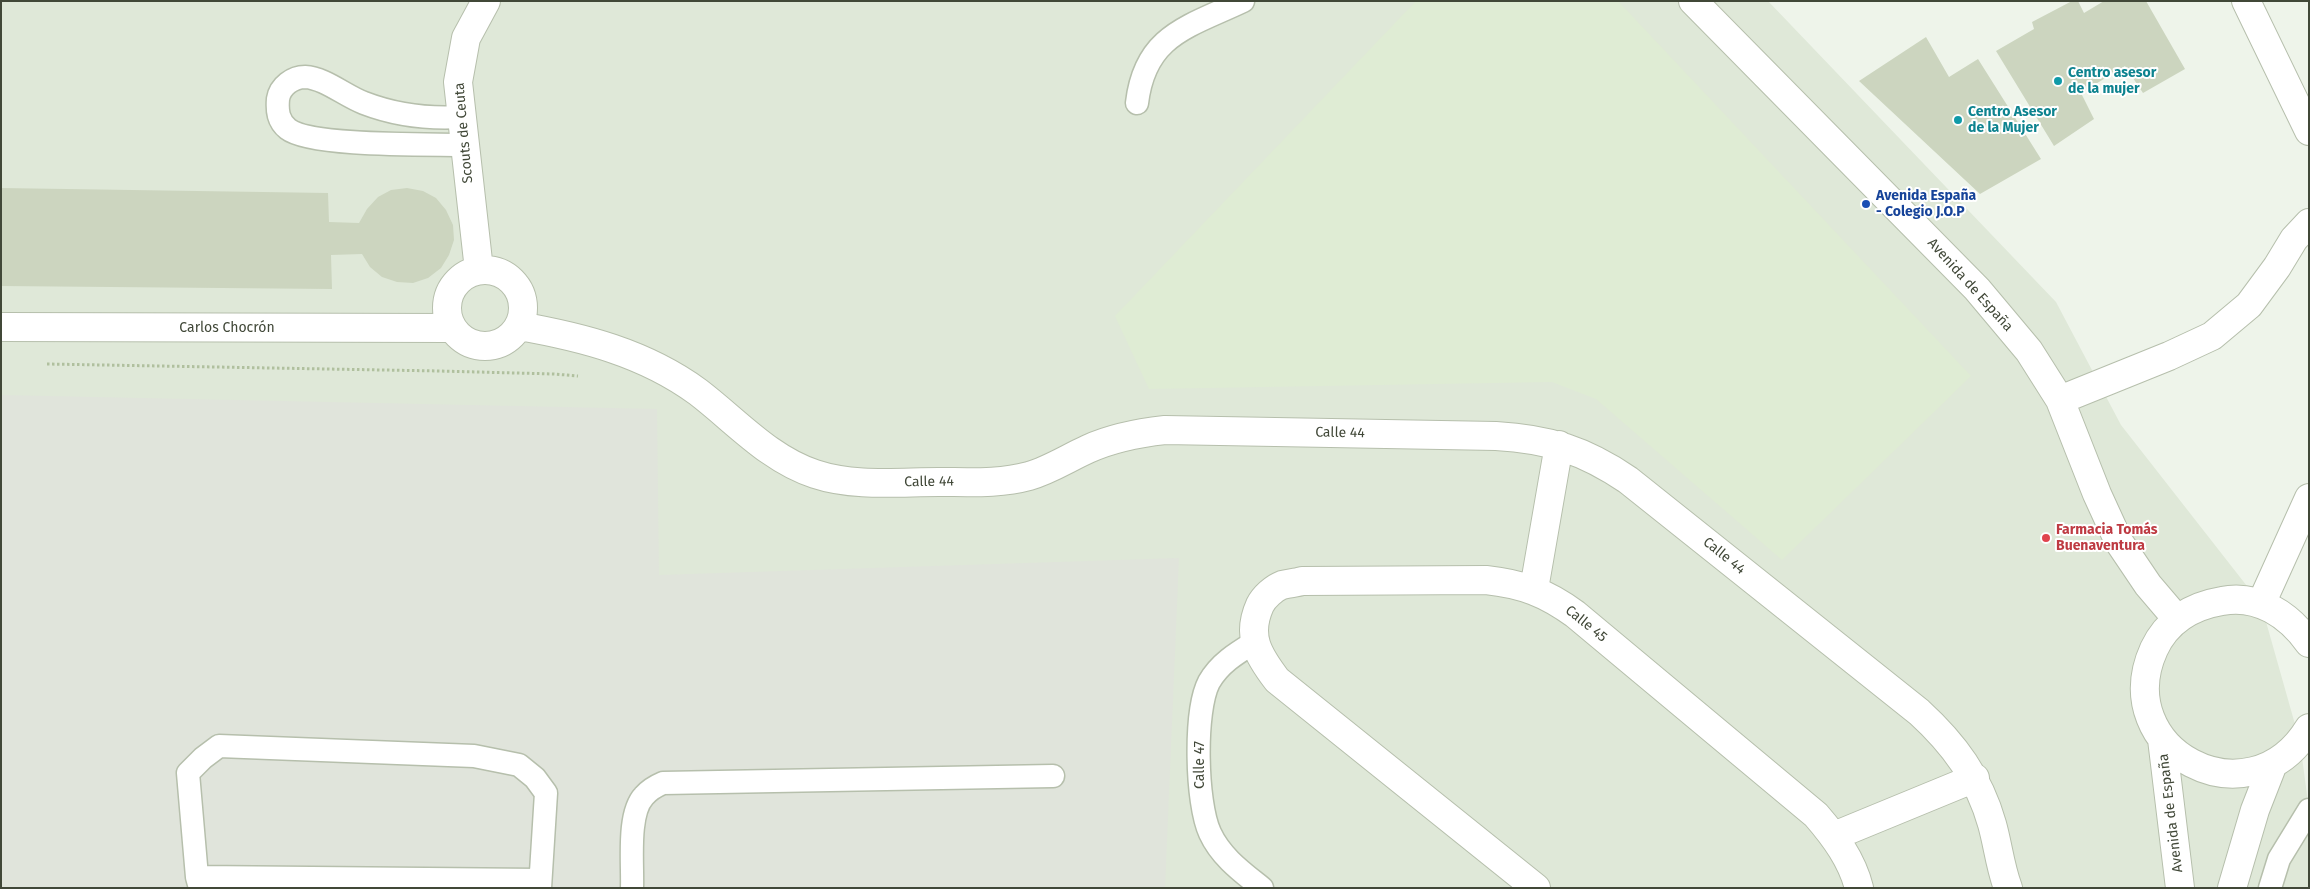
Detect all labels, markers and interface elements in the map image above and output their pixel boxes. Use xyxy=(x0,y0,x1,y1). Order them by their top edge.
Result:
place label: Centro asesor de la mujer xyxy=(2068,65,2156,98)
marker: Centro asesor de la mujer xyxy=(2052,75,2064,87)
street label: Scouts de Ceuta xyxy=(451,82,477,184)
place label: Centro Asesor de la Mujer xyxy=(1968,104,2057,136)
marker: Centro Asesor de la Mujer xyxy=(1952,114,1964,126)
place label: Avenida España - Colegio J.O.P xyxy=(1876,188,1976,220)
marker: Avenida España - Colegio J.O.P xyxy=(1860,198,1872,210)
street label: Avenida de España xyxy=(1924,235,2016,335)
street label: Carlos Chocrón xyxy=(179,320,275,336)
street label: Calle 44 xyxy=(1315,424,1365,442)
street label: Calle 44 xyxy=(904,473,954,491)
place label: Farmacia Tomás Buenaventura xyxy=(2056,522,2157,554)
marker: Farmacia Tomás Buenaventura xyxy=(2040,532,2052,544)
street label: Calle 44 xyxy=(1699,534,1749,578)
street label: Calle 45 xyxy=(1562,602,1610,646)
street label: Calle 47 xyxy=(1192,741,1208,789)
street label: Avenida de España xyxy=(2155,753,2187,873)

